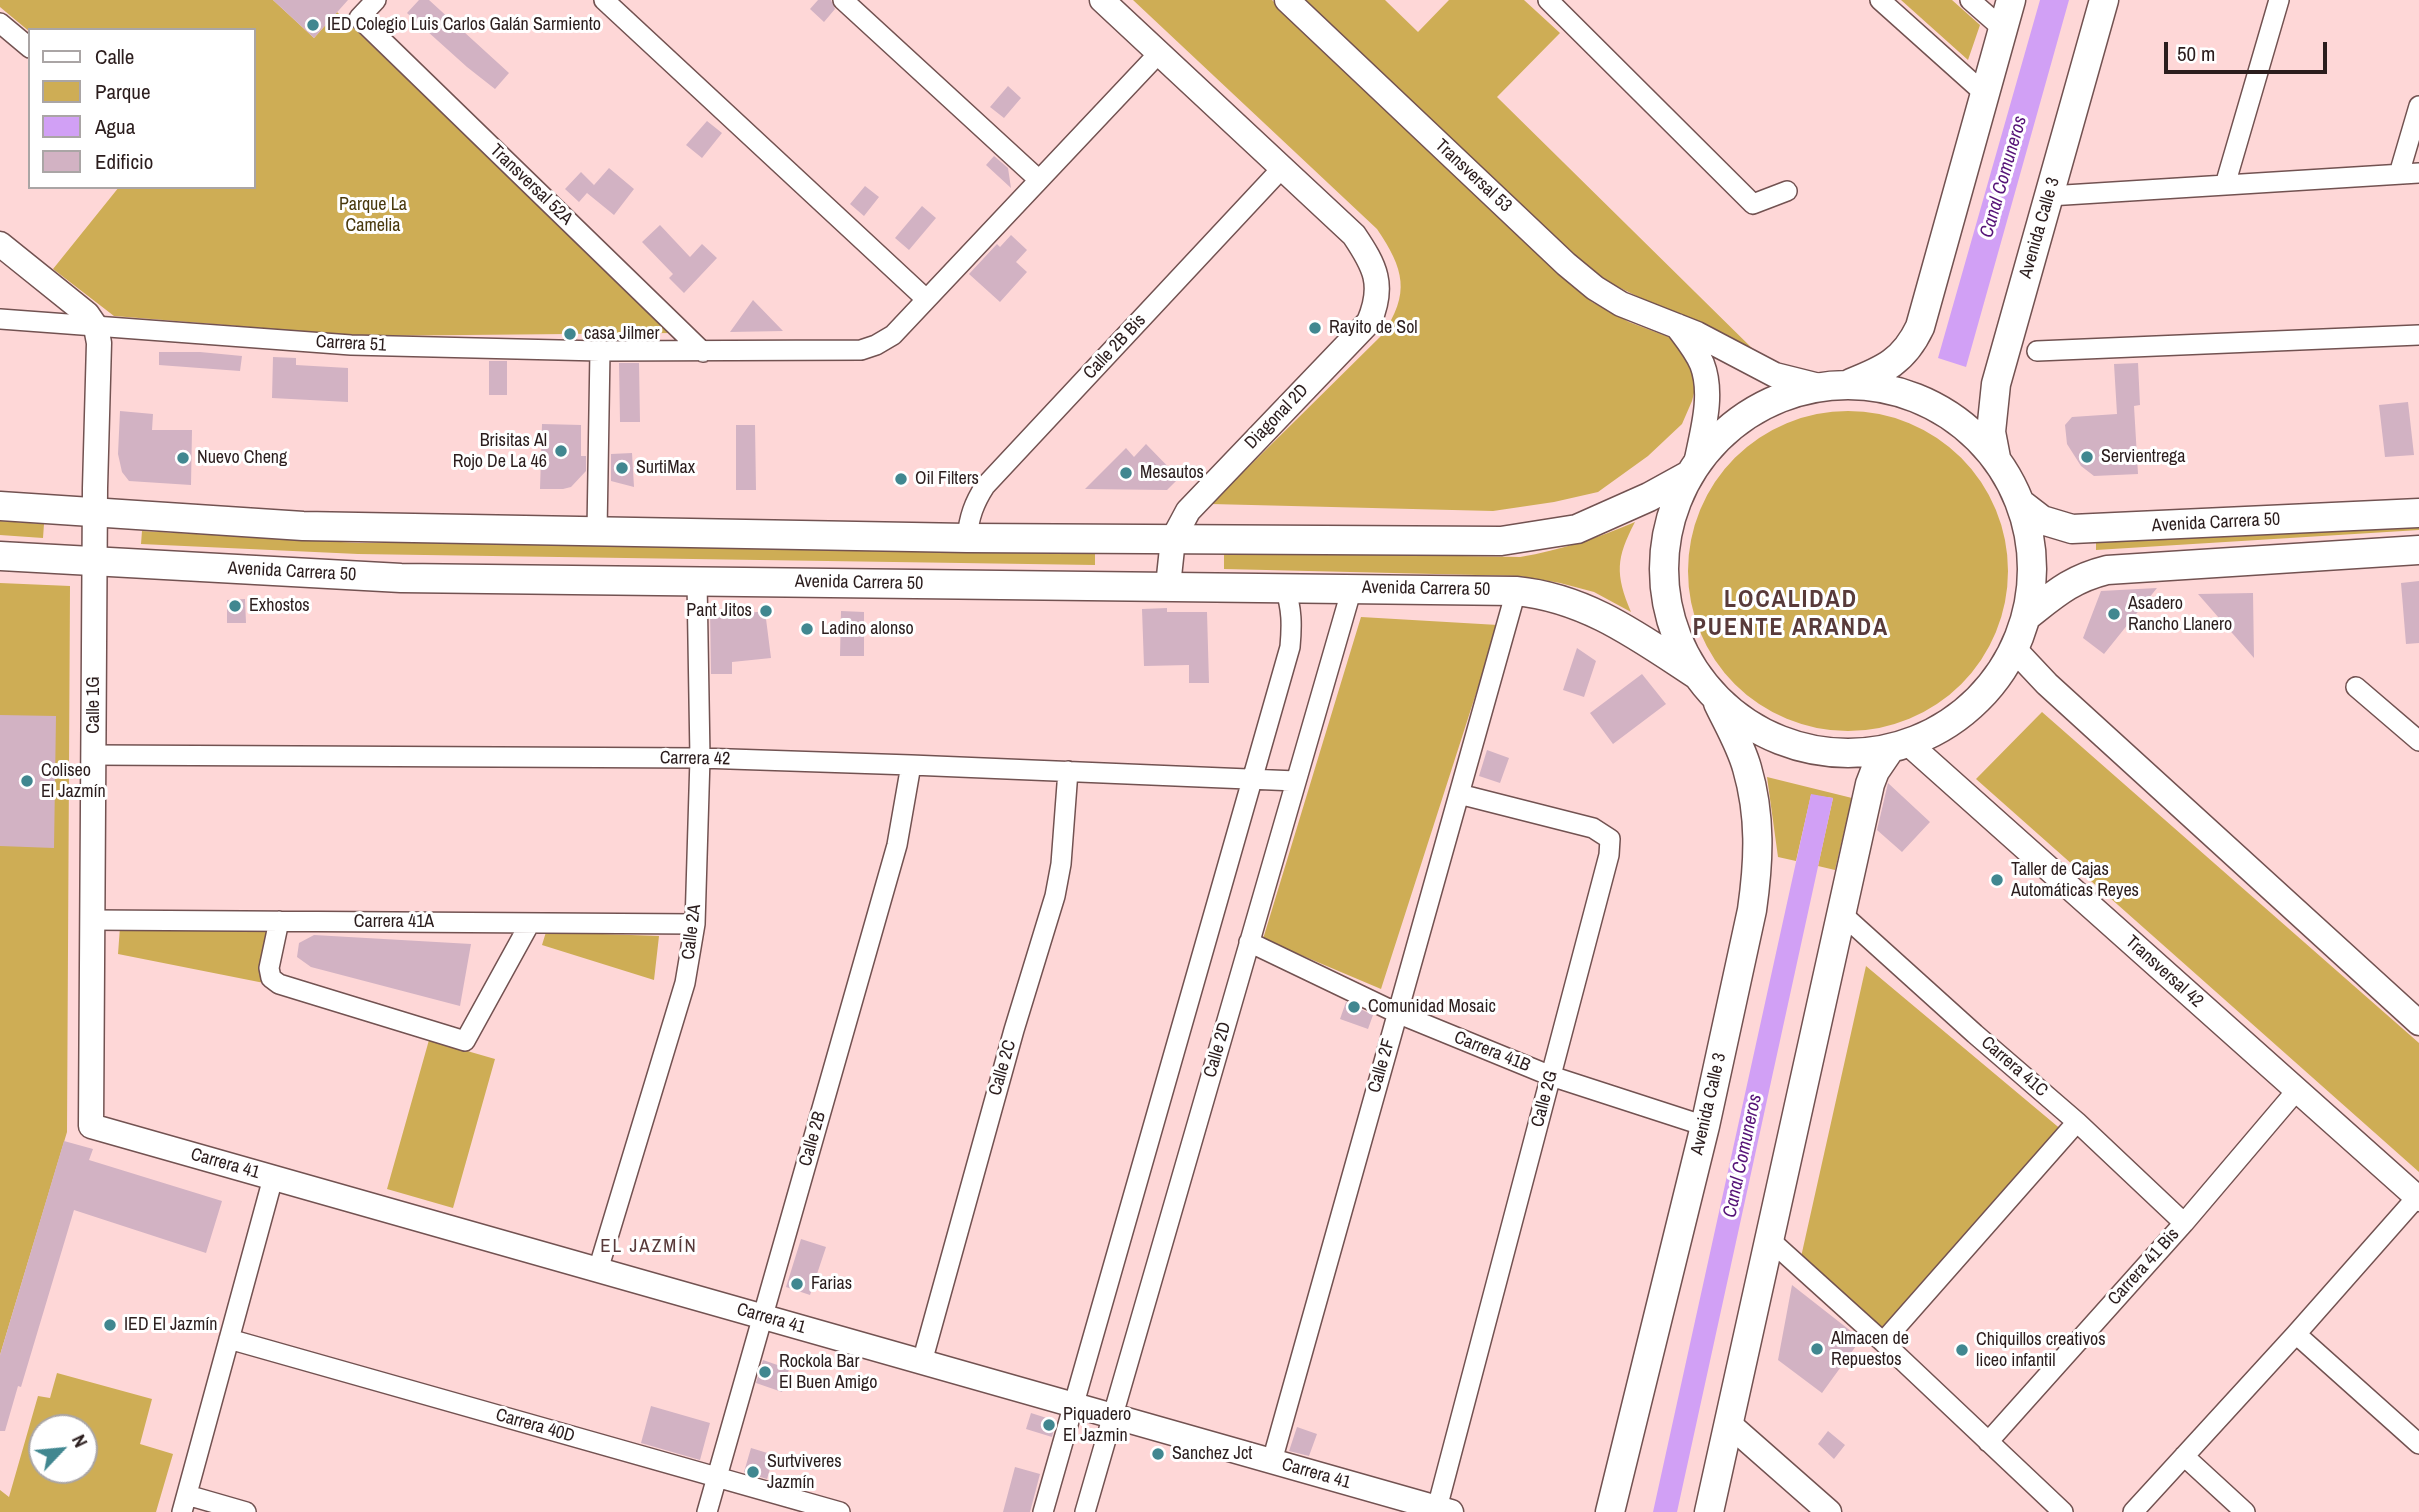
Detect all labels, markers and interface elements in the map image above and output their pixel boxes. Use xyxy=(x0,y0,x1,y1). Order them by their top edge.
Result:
place label: IED Colegio Luis Carlos Galán Sarmiento xyxy=(327,14,601,36)
marker: IED Colegio Luis Carlos Galán Sarmiento xyxy=(305,17,321,33)
legend xyxy=(28,28,256,189)
scale bar xyxy=(2167,28,2330,72)
text: 50 m xyxy=(2177,39,2215,68)
text: Calle xyxy=(95,42,134,71)
text: Parque xyxy=(95,77,151,106)
text: Agua xyxy=(95,112,135,141)
water label: Canal Comuneros xyxy=(1976,114,2032,240)
street label: Transversal 53 xyxy=(1430,135,1516,217)
street label: Transversal 52A xyxy=(485,140,577,230)
text: Edificio xyxy=(95,147,153,176)
street label: Avenida Calle 3 xyxy=(2015,175,2065,281)
park label: Parque La Camelia xyxy=(339,194,407,236)
street label: Calle 2B Bis xyxy=(1079,310,1151,384)
place label: Rayito de Sol xyxy=(1329,317,1418,339)
marker: Rayito de Sol xyxy=(1307,320,1323,336)
place label: casa Jilmer xyxy=(584,323,659,345)
marker: casa Jilmer xyxy=(562,326,578,342)
street label: Carrera 51 xyxy=(315,331,387,357)
street label: Diagonal 2D xyxy=(1241,380,1313,454)
place label: Brisitas Al Rojo De La 46 xyxy=(453,430,547,472)
marker: Brisitas Al Rojo De La 46 xyxy=(553,443,569,459)
place label: Servientrega xyxy=(2101,446,2186,468)
place label: Nuevo Cheng xyxy=(197,447,287,469)
marker: Servientrega xyxy=(2079,449,2095,465)
marker: Nuevo Cheng xyxy=(175,450,191,466)
place label: SurtiMax xyxy=(636,457,695,479)
marker: SurtiMax xyxy=(614,460,630,476)
place label: Mesautos xyxy=(1140,462,1204,484)
marker: Mesautos xyxy=(1118,465,1134,481)
place label: Oil Filters xyxy=(915,468,979,490)
marker: Oil Filters xyxy=(893,471,909,487)
street label: Avenida Carrera 50 xyxy=(2151,509,2281,537)
street label: Avenida Carrera 50 xyxy=(227,558,357,586)
street label: Avenida Carrera 50 xyxy=(795,571,923,595)
street label: Avenida Carrera 50 xyxy=(1362,577,1490,601)
district label: LOCALIDAD PUENTE ARANDA xyxy=(1694,587,1888,643)
place label: Asadero Rancho Llanero xyxy=(2128,593,2232,636)
place label: Exhostos xyxy=(249,595,310,617)
marker: Exhostos xyxy=(227,598,243,614)
place label: Pant Jitos xyxy=(686,600,752,622)
marker: Pant Jitos xyxy=(758,603,774,619)
marker: Asadero Rancho Llanero xyxy=(2106,606,2122,622)
place label: Ladino alonso xyxy=(821,618,914,640)
marker: Ladino alonso xyxy=(799,621,815,637)
street label: Calle 1G xyxy=(83,676,105,734)
street label: Carrera 42 xyxy=(660,748,730,770)
place label: Coliseo El Jazmín xyxy=(41,760,106,802)
marker: Coliseo El Jazmín xyxy=(19,773,35,789)
place label: Taller de Cajas Automáticas Reyes xyxy=(2011,859,2139,902)
marker: Taller de Cajas Automáticas Reyes xyxy=(1989,872,2005,888)
street label: Calle 2A xyxy=(678,903,706,961)
street label: Carrera 41A xyxy=(354,911,434,933)
street label: Transversal 42 xyxy=(2121,931,2207,1013)
place label: Comunidad Mosaic xyxy=(1368,996,1496,1018)
marker: Comunidad Mosaic xyxy=(1346,999,1362,1015)
street label: Calle 2D xyxy=(1200,1020,1236,1080)
street label: Carrera 41B xyxy=(1451,1027,1533,1077)
street label: Carrera 41C xyxy=(1976,1032,2052,1102)
street label: Calle 2F xyxy=(1364,1037,1400,1095)
street label: Calle 2C xyxy=(985,1038,1021,1098)
street label: Avenida Calle 3 xyxy=(1687,1051,1731,1157)
street label: Calle 2G xyxy=(1527,1068,1563,1130)
water label: Canal Comuneros xyxy=(1719,1092,1767,1220)
street label: Calle 2B xyxy=(795,1109,831,1169)
street label: Carrera 41 xyxy=(188,1144,262,1184)
street label: Carrera 41 Bis xyxy=(2104,1224,2184,1310)
district label: EL JAZMÍN xyxy=(601,1236,697,1258)
place label: Farias xyxy=(811,1273,852,1295)
marker: Farias xyxy=(789,1276,805,1292)
street label: Carrera 41 xyxy=(734,1299,808,1339)
place label: IED El Jazmín xyxy=(124,1314,218,1336)
marker: IED El Jazmín xyxy=(102,1317,118,1333)
place label: Almacen de Repuestos xyxy=(1831,1328,1909,1370)
place label: Chiquillos creativos liceo infantil xyxy=(1976,1329,2106,1372)
marker: Almacen de Repuestos xyxy=(1809,1341,1825,1357)
marker: Chiquillos creativos liceo infantil xyxy=(1954,1342,1970,1358)
place label: Rockola Bar El Buen Amigo xyxy=(779,1351,877,1394)
marker: Rockola Bar El Buen Amigo xyxy=(757,1364,773,1380)
street label: Carrera 40D xyxy=(493,1404,577,1448)
place label: Piquadero El Jazmin xyxy=(1063,1404,1131,1446)
north arrow xyxy=(28,1414,98,1484)
marker: Piquadero El Jazmin xyxy=(1041,1417,1057,1433)
text: N xyxy=(66,1430,94,1451)
place label: Sanchez Jct xyxy=(1172,1443,1252,1465)
marker: Sanchez Jct xyxy=(1150,1446,1166,1462)
place label: Surtviveres Jazmín xyxy=(767,1451,842,1494)
street label: Carrera 41 xyxy=(1279,1454,1353,1494)
marker: Surtviveres Jazmín xyxy=(745,1464,761,1480)

